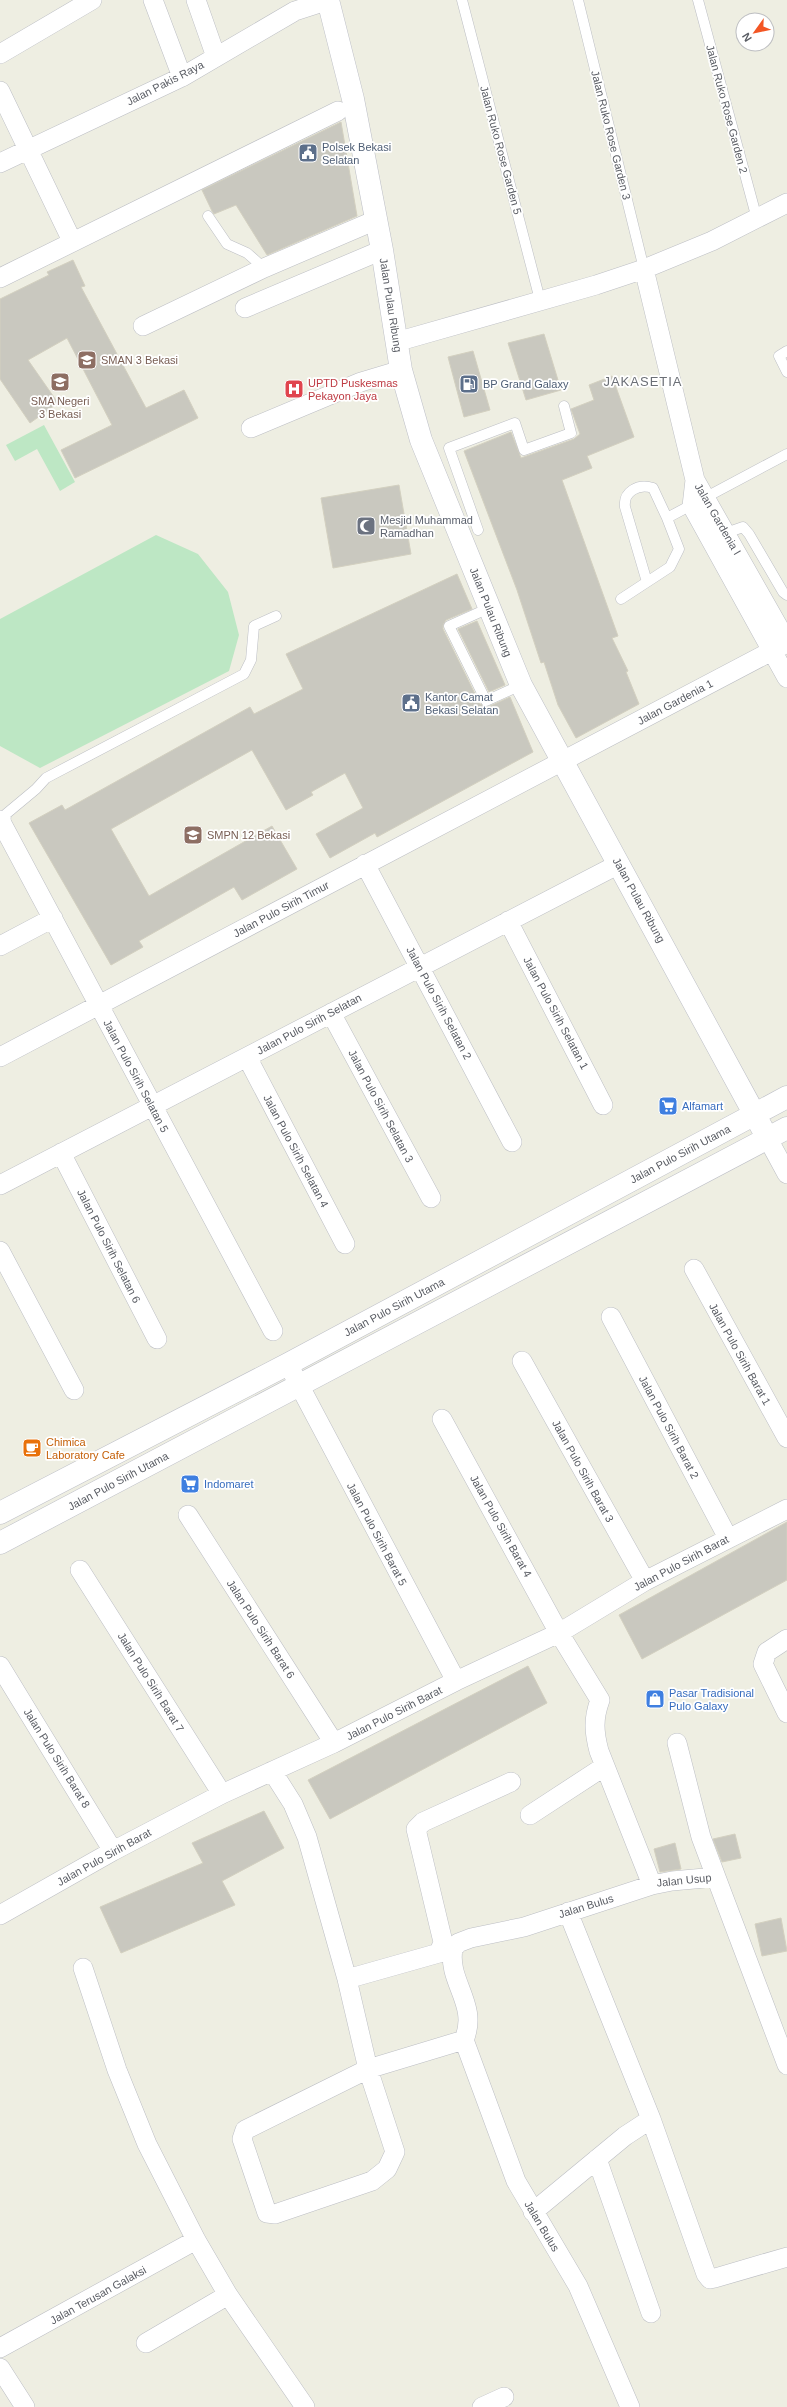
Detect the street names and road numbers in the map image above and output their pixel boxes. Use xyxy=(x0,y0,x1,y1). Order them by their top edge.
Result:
street label: Jalan Ruko Rose Garden 2 xyxy=(704,43,750,175)
street label: Jalan Pakis Raya xyxy=(124,58,206,108)
street label: Jalan Ruko Rose Garden 3 xyxy=(589,69,633,201)
street label: Jalan Ruko Rose Garden 5 xyxy=(478,84,524,216)
street label: Jalan Pulau Ribung xyxy=(378,257,404,353)
street label: Jalan Gardenia I xyxy=(693,481,743,557)
street label: Jalan Pulau Ribung xyxy=(468,566,514,658)
street label: Jalan Gardenia 1 xyxy=(635,677,715,727)
street label: Jalan Pulau Ribung xyxy=(611,855,667,945)
street label: Jalan Pulo Sirih Timur xyxy=(231,878,331,939)
street label: Jalan Pulo Sirih Selatan 2 xyxy=(404,945,474,1061)
street label: Jalan Pulo Sirih Selatan 1 xyxy=(521,955,591,1071)
street label: Jalan Pulo Sirih Selatan xyxy=(255,991,363,1057)
street label: Jalan Pulo Sirih Selatan 5 xyxy=(101,1018,171,1134)
street label: Jalan Pulo Sirih Selatan 3 xyxy=(346,1048,416,1164)
street label: Jalan Pulo Sirih Selatan 4 xyxy=(261,1093,331,1209)
street label: Jalan Pulo Sirih Utama xyxy=(628,1122,733,1186)
street label: Jalan Pulo Sirih Selatan 6 xyxy=(75,1187,143,1305)
street label: Jalan Pulo Sirih Utama xyxy=(342,1275,447,1339)
street label: Jalan Pulo Sirih Barat 1 xyxy=(707,1301,773,1407)
street label: Jalan Pulo Sirih Barat 2 xyxy=(637,1373,701,1481)
street label: Jalan Pulo Sirih Barat 3 xyxy=(550,1418,616,1524)
street label: Jalan Pulo Sirih Utama xyxy=(66,1449,171,1513)
street label: Jalan Pulo Sirih Barat 4 xyxy=(468,1473,534,1579)
street label: Jalan Pulo Sirih Barat 5 xyxy=(345,1480,409,1588)
street label: Jalan Pulo Sirih Barat xyxy=(631,1533,731,1593)
street label: Jalan Pulo Sirih Barat 6 xyxy=(225,1578,297,1680)
street label: Jalan Pulo Sirih Barat 7 xyxy=(115,1630,187,1734)
street label: Jalan Pulo Sirih Barat xyxy=(344,1684,444,1742)
street label: Jalan Pulo Sirih Barat 8 xyxy=(21,1706,93,1810)
street label: Jalan Pulo Sirih Barat xyxy=(55,1826,153,1888)
street label: Jalan Usup xyxy=(656,1871,712,1889)
street label: Jalan Bulus xyxy=(557,1892,615,1920)
street label: Jalan Bulus xyxy=(522,2199,562,2254)
street label: Jalan Terusan Galaksi xyxy=(48,2264,148,2326)

